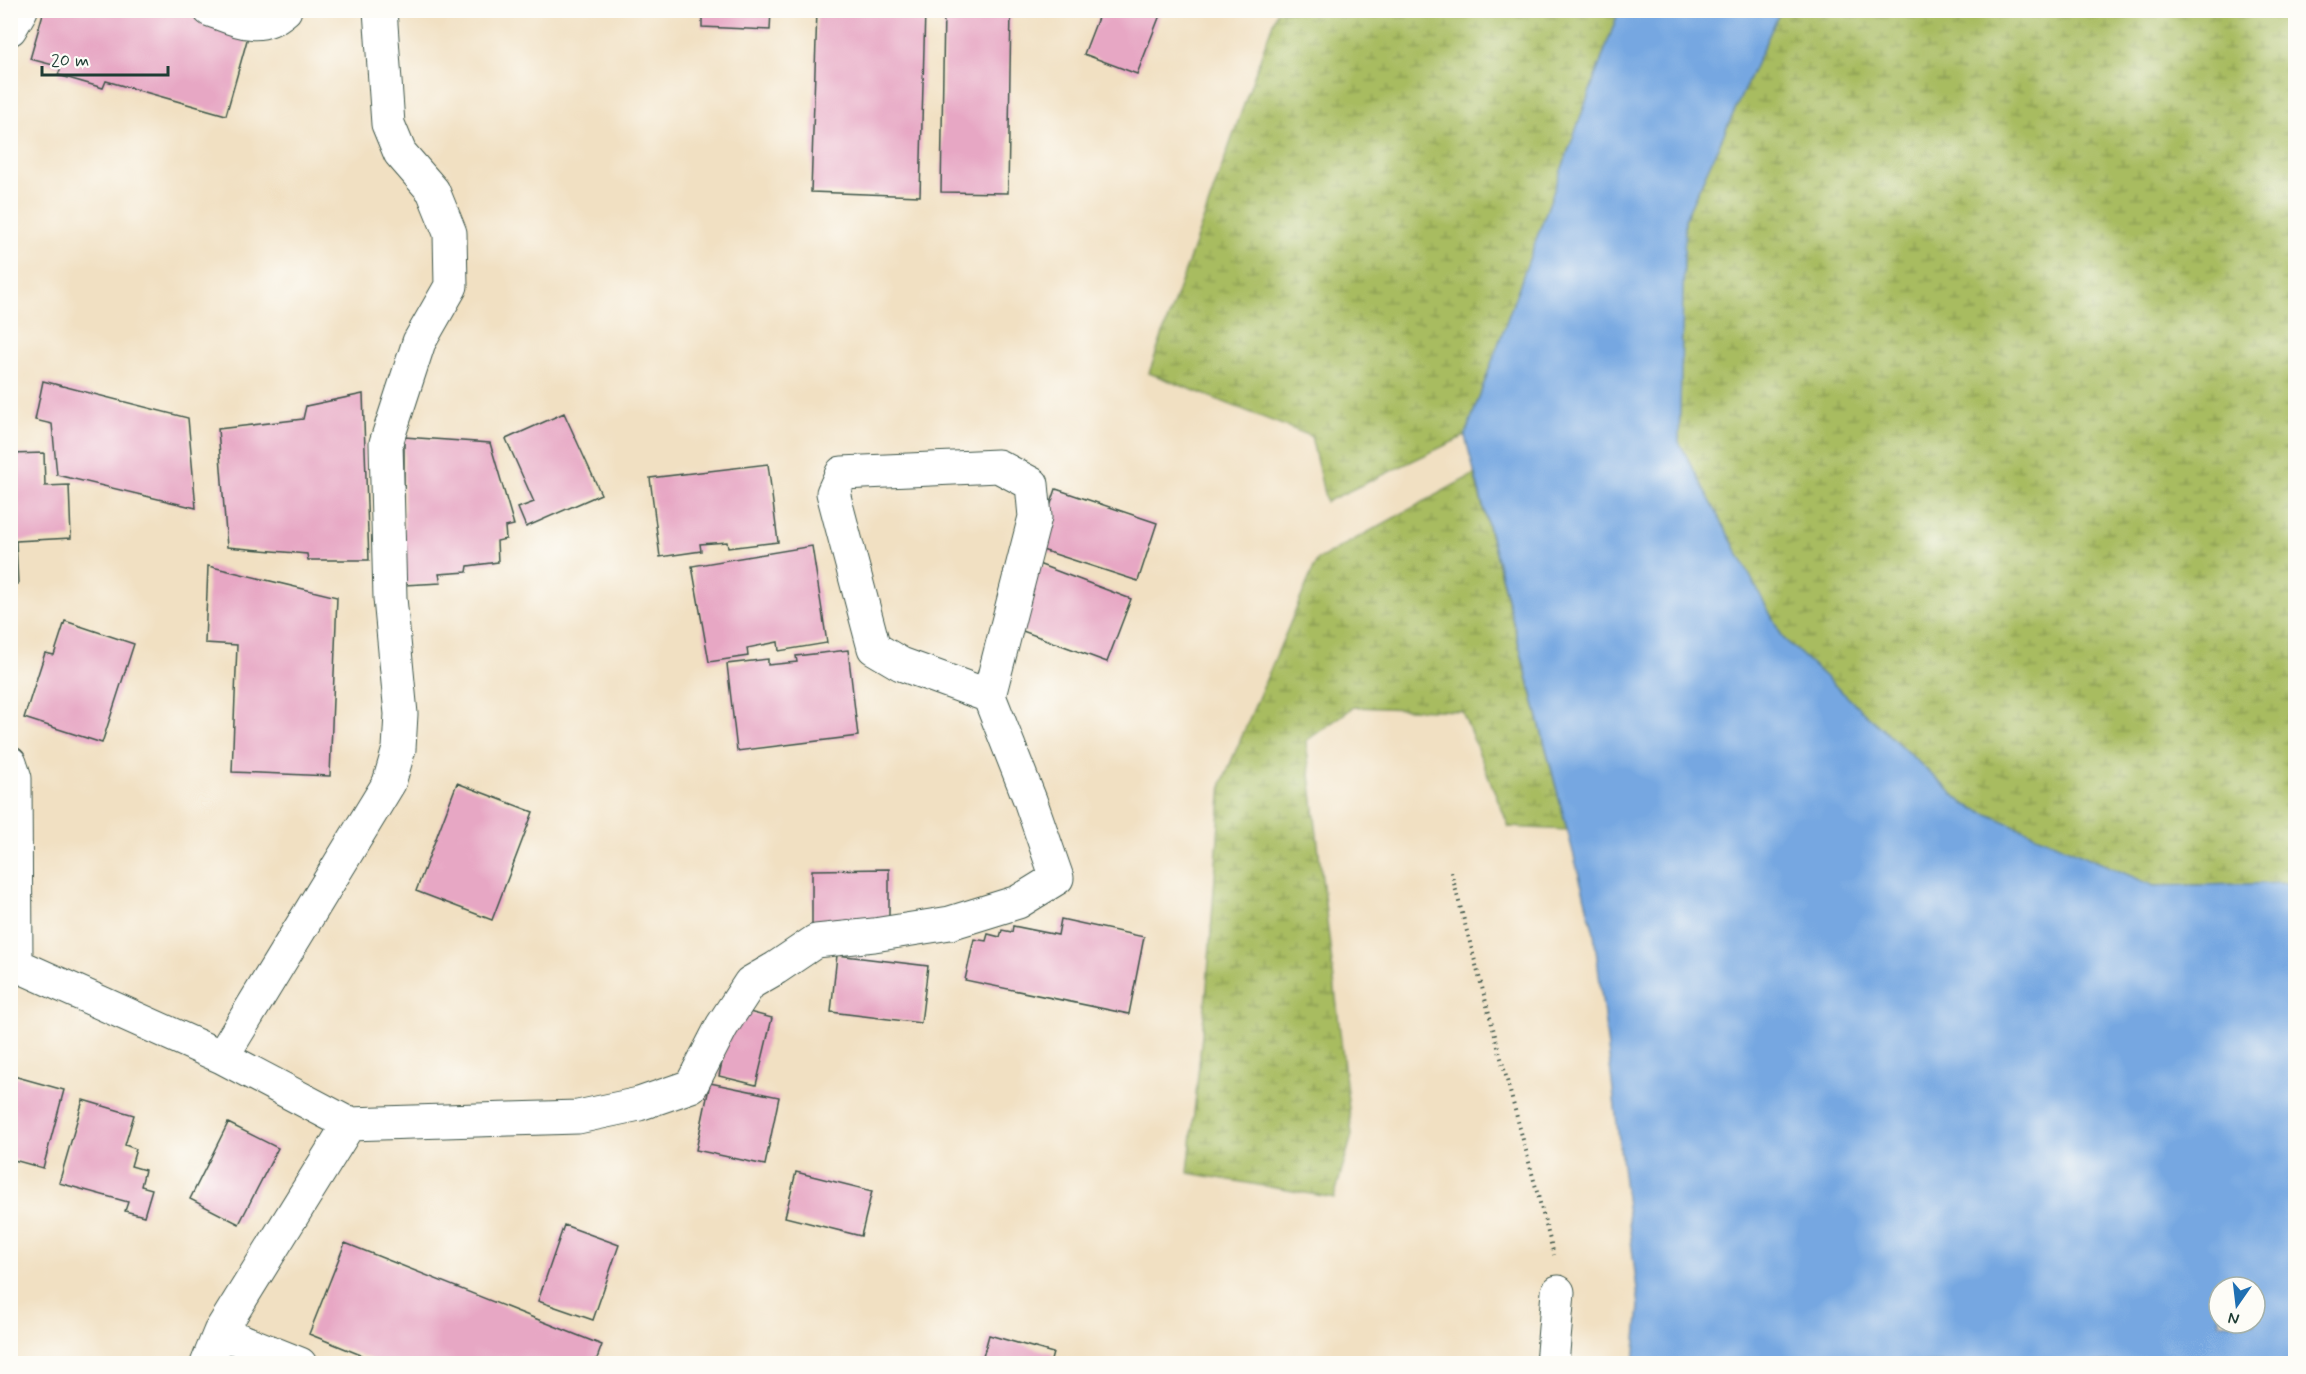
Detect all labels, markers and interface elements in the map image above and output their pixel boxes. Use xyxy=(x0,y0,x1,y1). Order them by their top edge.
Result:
scale bar xyxy=(42,39,168,77)
text: 20 m xyxy=(51,49,89,73)
north arrow xyxy=(2207,1275,2267,1335)
text: N xyxy=(2226,1307,2241,1330)

